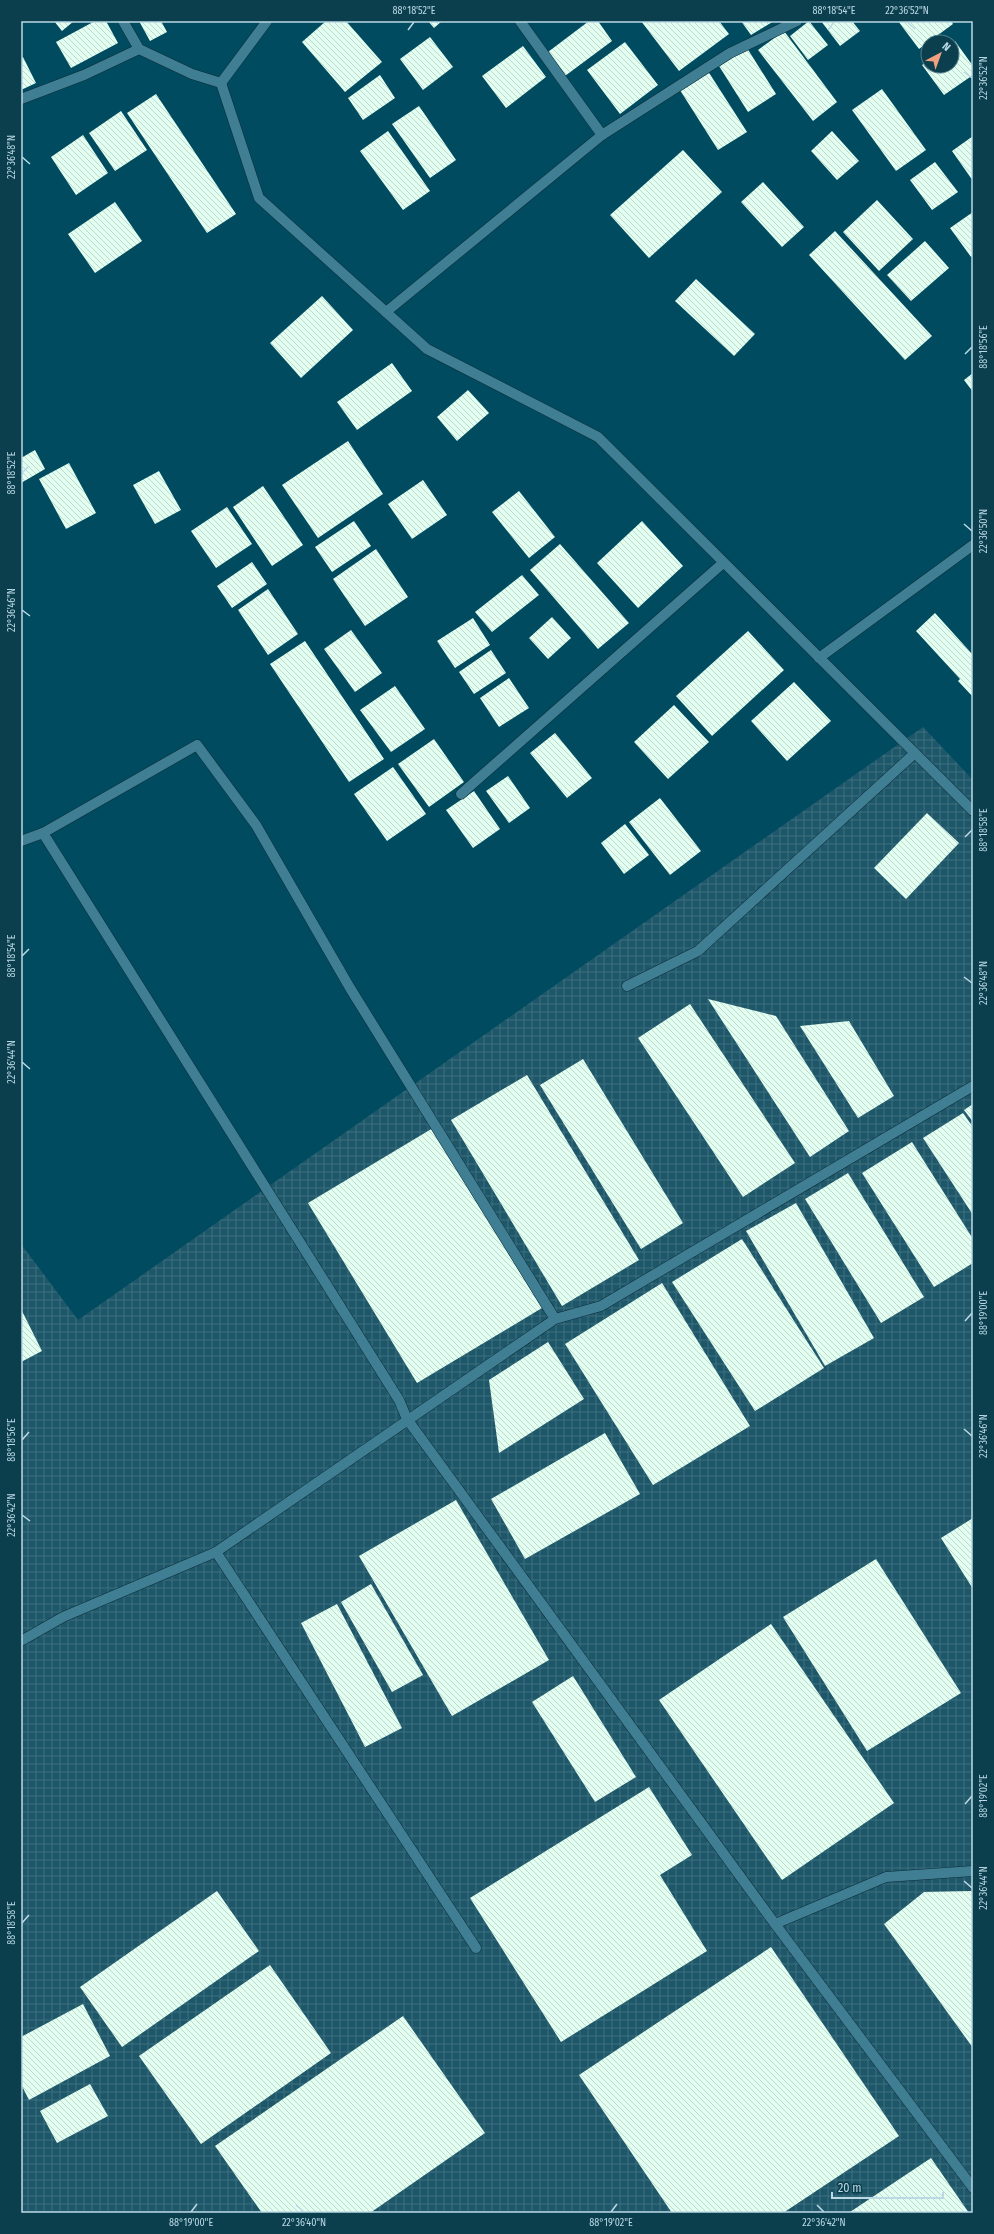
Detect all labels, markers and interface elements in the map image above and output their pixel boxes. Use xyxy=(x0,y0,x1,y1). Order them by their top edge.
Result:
text: 88°18'52"E xyxy=(393,5,436,17)
text: 88°18'54"E xyxy=(813,5,856,17)
text: 22°36'52"N xyxy=(885,5,929,17)
north arrow xyxy=(920,34,960,74)
text: N xyxy=(939,40,953,54)
text: 22°36'52"N xyxy=(978,56,990,100)
text: 22°36'48"N xyxy=(6,135,18,179)
text: 88°18'56"E xyxy=(978,325,990,369)
text: 88°18'52"E xyxy=(6,451,18,494)
text: 22°36'50"N xyxy=(978,509,990,553)
text: 22°36'46"N xyxy=(6,588,18,632)
text: 88°18'58"E xyxy=(978,808,990,852)
text: 88°18'54"E xyxy=(6,934,18,977)
text: 22°36'48"N xyxy=(978,961,990,1005)
text: 22°36'44"N xyxy=(6,1040,18,1084)
text: 88°19'00"E xyxy=(978,1291,990,1335)
text: 22°36'46"N xyxy=(978,1414,990,1458)
text: 88°18'56"E xyxy=(6,1418,18,1462)
text: 22°36'42"N xyxy=(6,1493,18,1537)
text: 88°19'02"E xyxy=(978,1774,990,1818)
text: 22°36'44"N xyxy=(978,1866,990,1910)
text: 88°18'58"E xyxy=(6,1901,18,1945)
scale bar xyxy=(832,2174,943,2200)
text: 20 m xyxy=(838,2181,862,2195)
text: 88°19'00"E xyxy=(169,2217,213,2229)
text: 22°36'40"N xyxy=(282,2217,326,2229)
text: 88°19'02"E xyxy=(589,2217,633,2229)
text: 22°36'42"N xyxy=(802,2217,846,2229)

